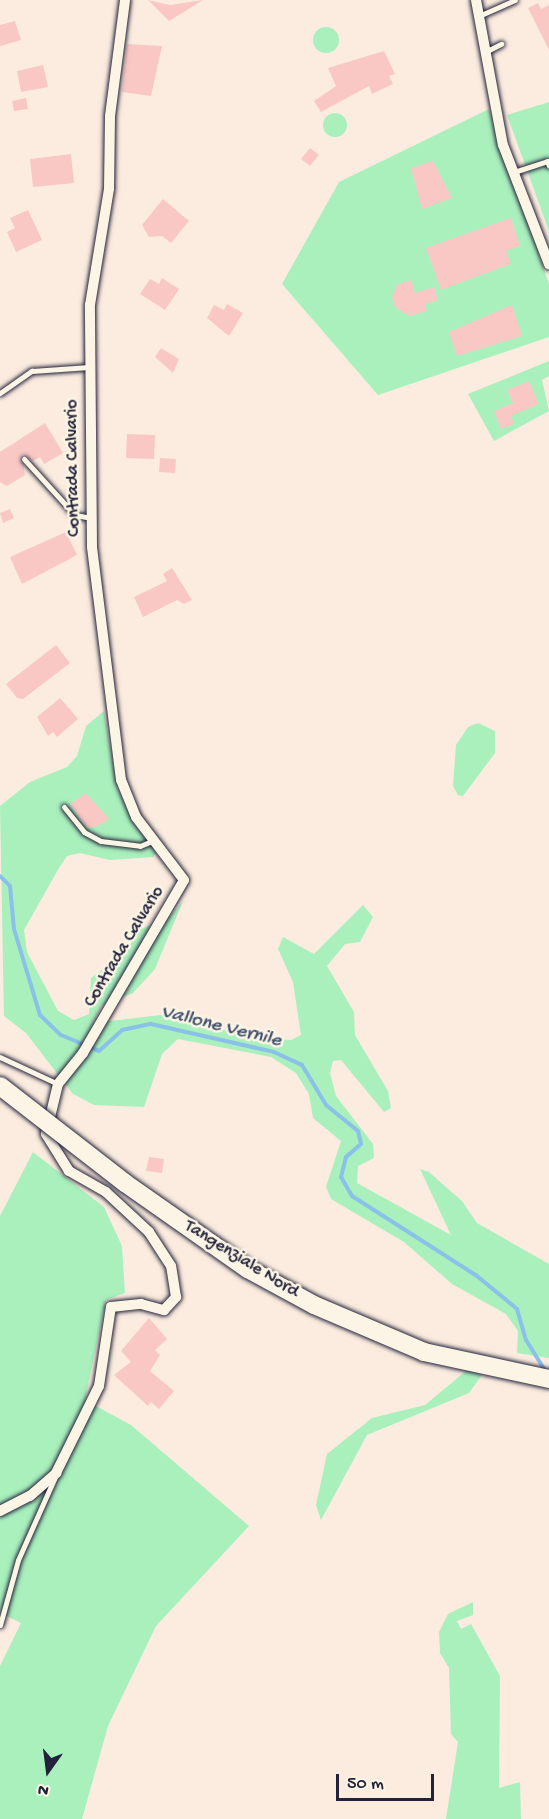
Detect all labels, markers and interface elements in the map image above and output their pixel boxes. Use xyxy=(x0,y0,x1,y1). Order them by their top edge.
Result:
street label: Contrada Calvario xyxy=(62,399,86,537)
street label: Contrada Calvario xyxy=(80,883,170,1011)
water label: Vallone Vernile xyxy=(158,1000,284,1054)
street label: Tangenziale Nord xyxy=(180,1216,302,1304)
north arrow xyxy=(18,1741,78,1801)
scale bar xyxy=(339,1762,436,1800)
text: 50 m xyxy=(347,1774,384,1795)
text: N xyxy=(36,1778,51,1799)

